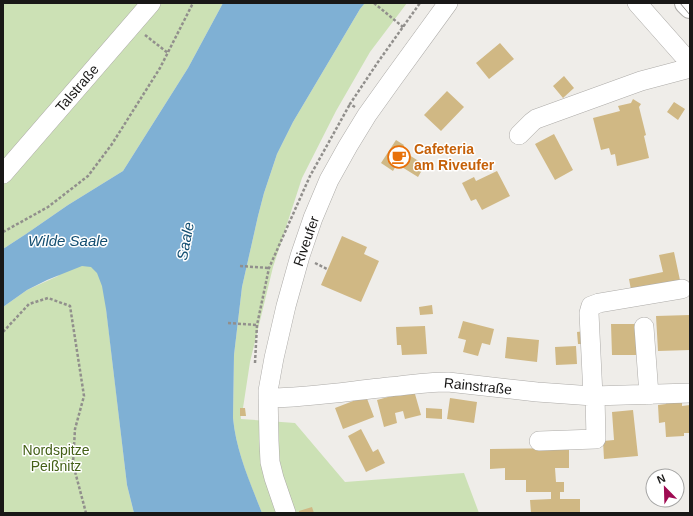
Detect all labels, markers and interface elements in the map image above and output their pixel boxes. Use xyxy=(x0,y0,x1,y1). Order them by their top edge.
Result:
street label: Talstraße xyxy=(52,61,102,115)
place label: Cafeteria am Riveufer xyxy=(414,141,495,173)
cafe icon: Cafeteria am Riveufer xyxy=(386,144,412,170)
street label: Riveufer xyxy=(290,213,322,268)
water label: Saale xyxy=(173,221,197,261)
water label: Wilde Saale xyxy=(28,232,108,249)
street label: Rainstraße xyxy=(443,374,513,398)
park label: Nordspitze Peißnitz xyxy=(23,442,90,474)
north arrow xyxy=(645,468,685,508)
text: N xyxy=(655,472,667,486)

